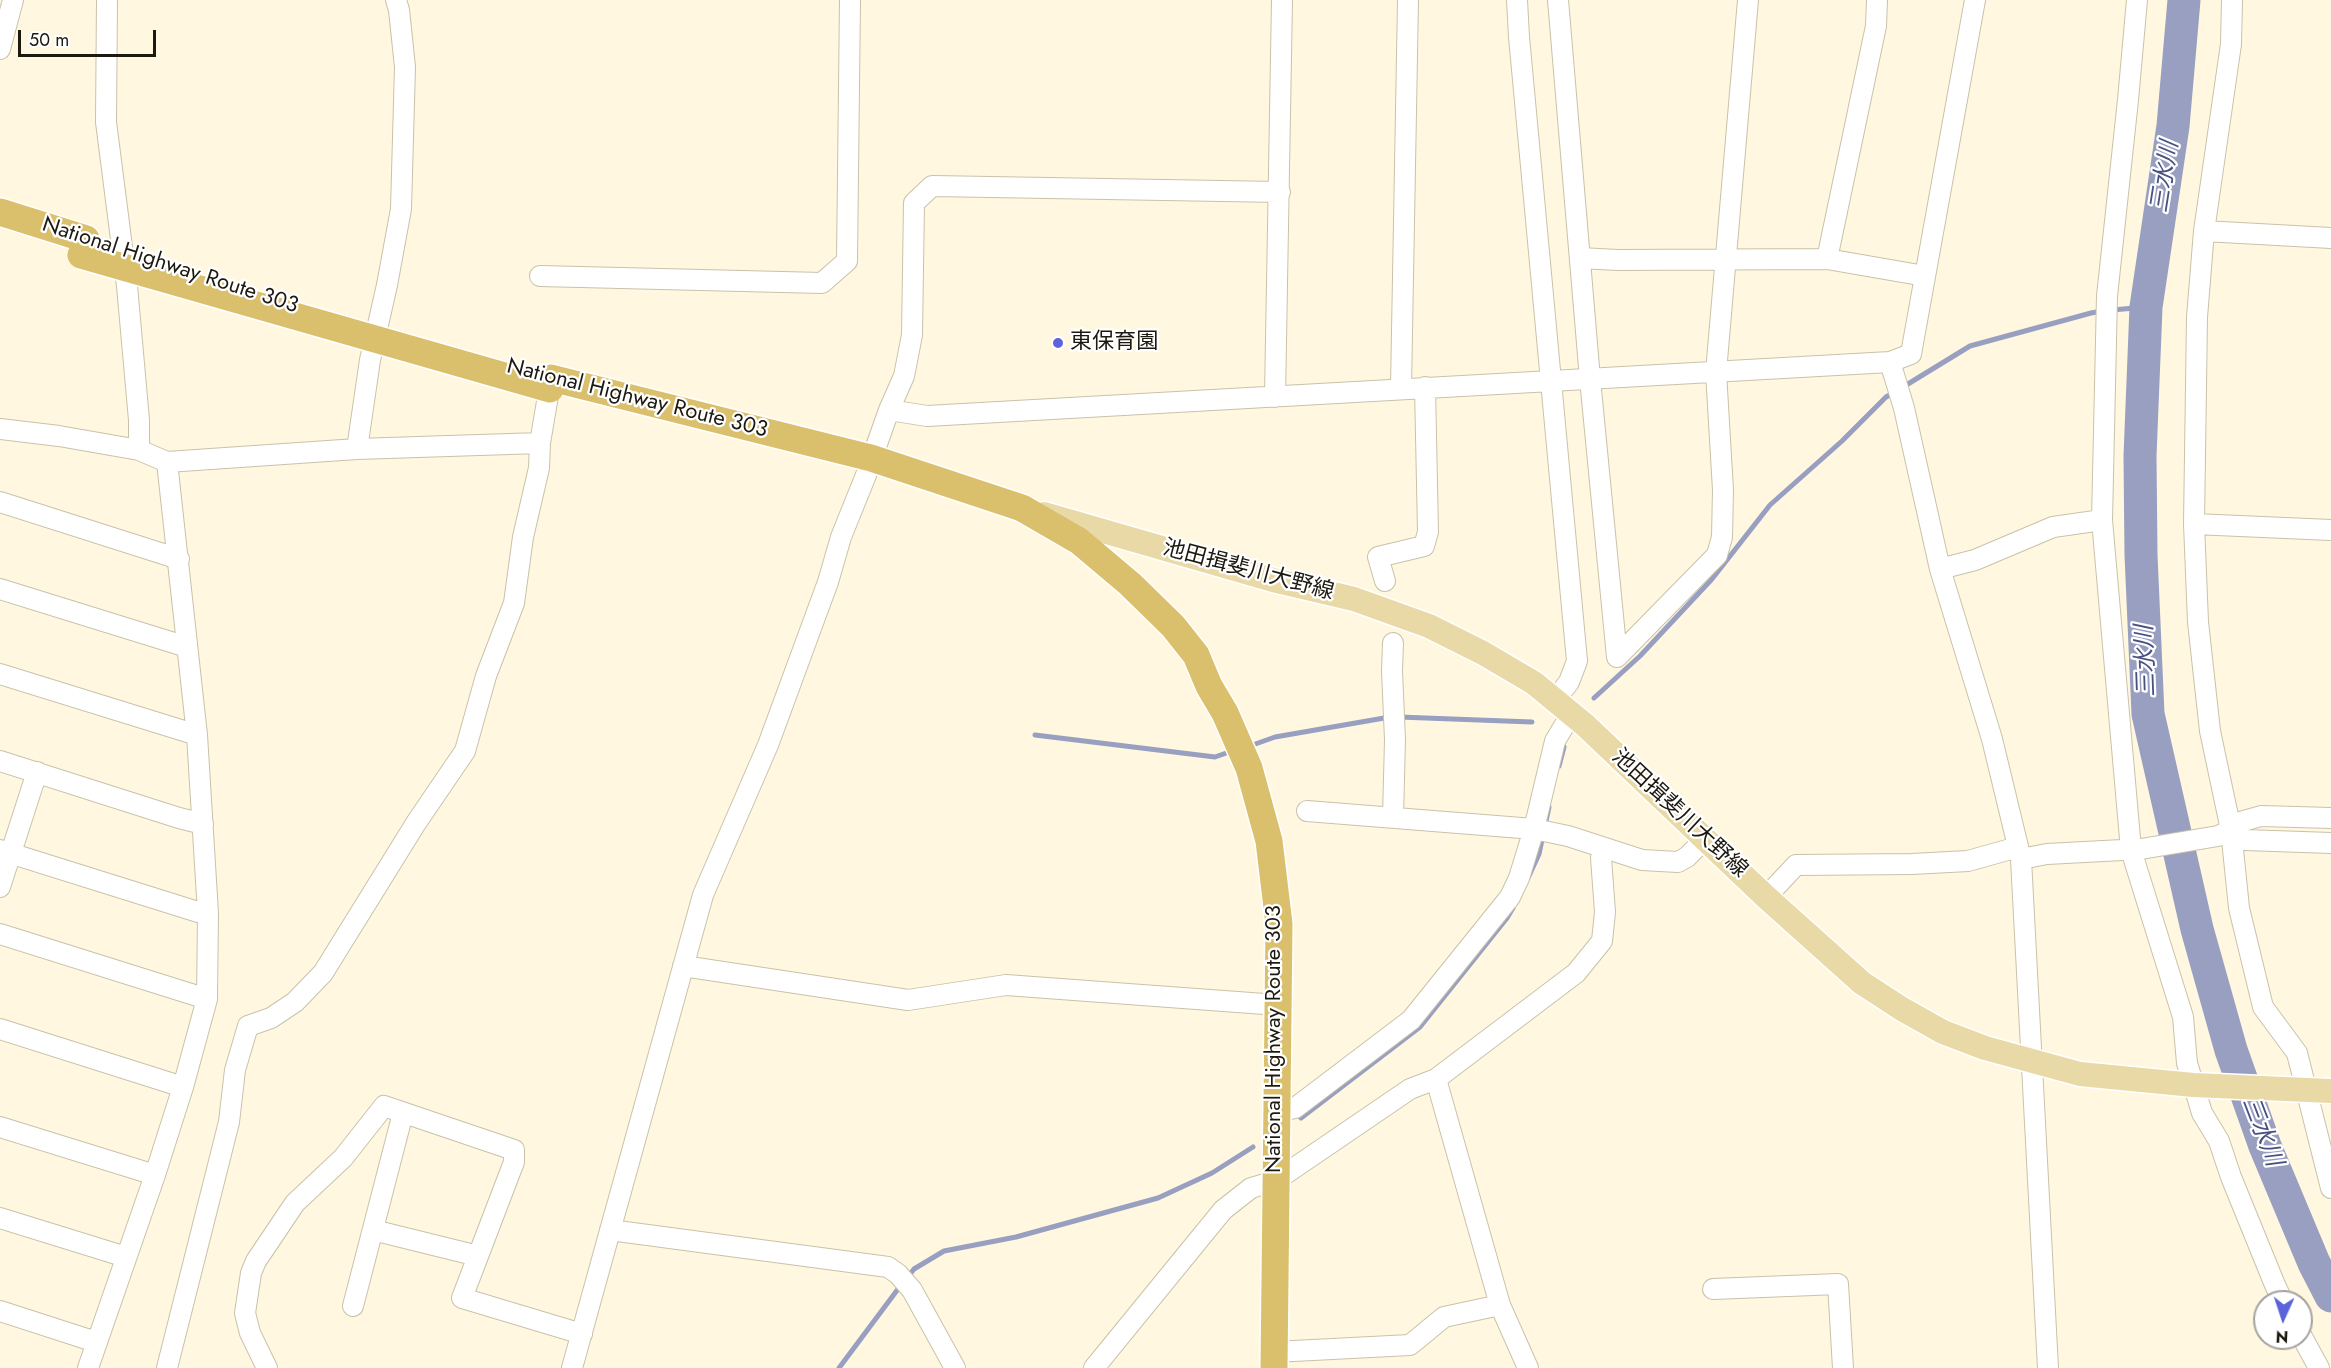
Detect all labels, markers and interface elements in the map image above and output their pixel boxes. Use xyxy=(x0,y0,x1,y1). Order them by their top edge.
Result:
scale bar xyxy=(21,18,159,56)
text: 50 m xyxy=(29,27,69,53)
water label: 三水川 xyxy=(2146,139,2186,215)
street label: National Highway Route 303 xyxy=(39,212,301,320)
place label: 東保育園 xyxy=(1070,330,1158,356)
marker: 東保育園 xyxy=(1051,336,1065,350)
street label: National Highway Route 303 xyxy=(504,354,770,444)
street label: 池田揖斐川大野線 xyxy=(1160,535,1336,607)
water label: 三水川 xyxy=(2131,625,2163,697)
street label: 池田揖斐川大野線 xyxy=(1606,744,1752,884)
street label: National Highway Route 303 xyxy=(1262,905,1288,1173)
water label: 三水川 xyxy=(2235,1093,2287,1171)
north arrow xyxy=(2253,1290,2313,1350)
text: N xyxy=(2275,1325,2289,1348)

